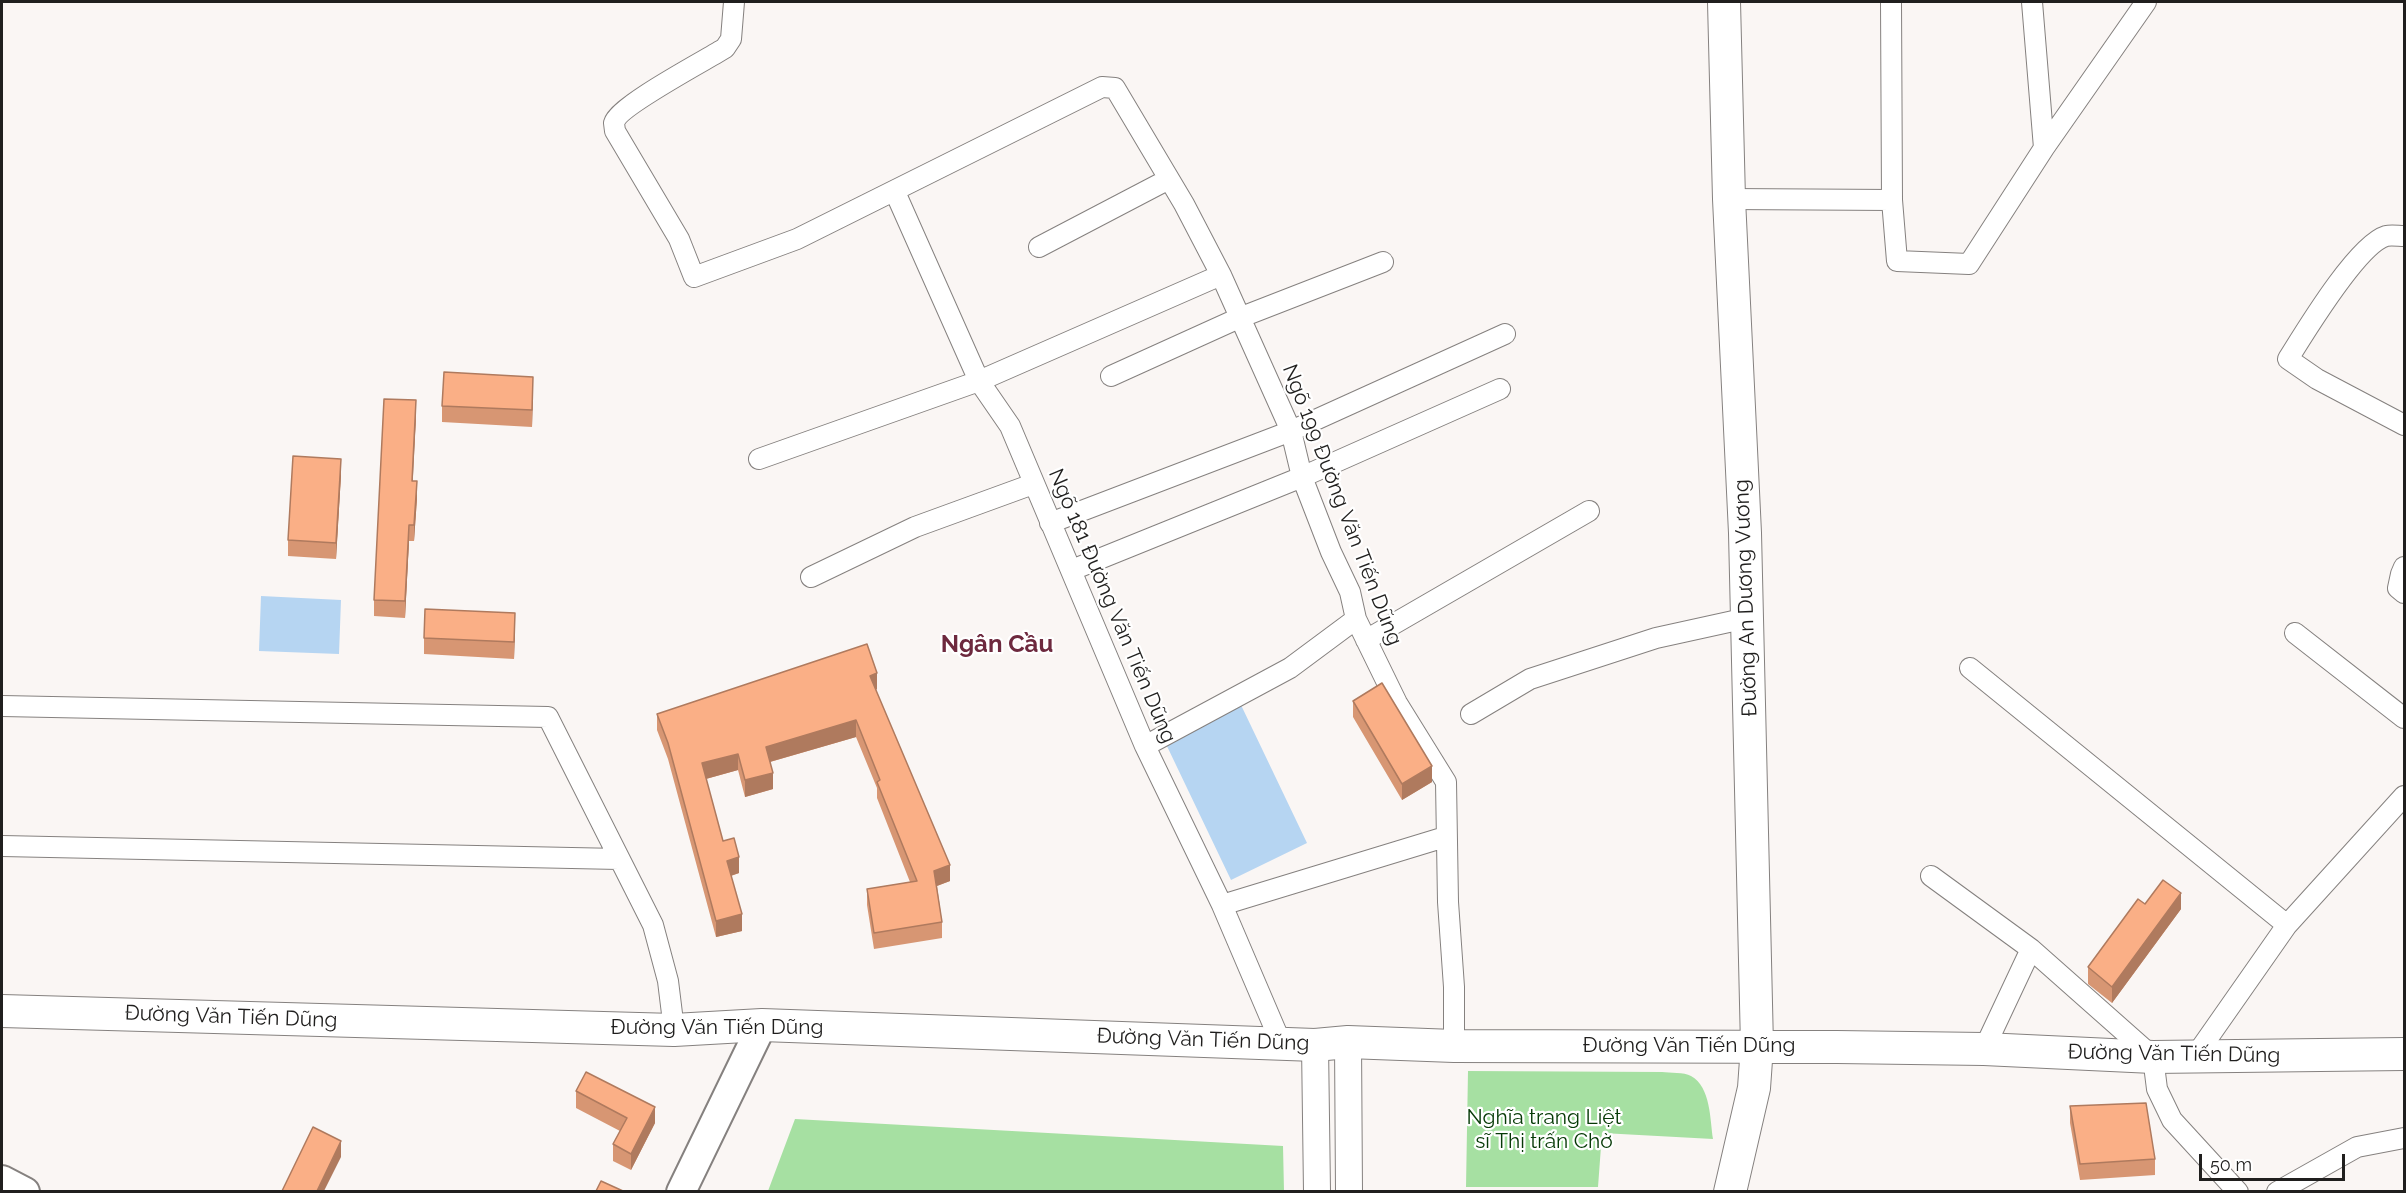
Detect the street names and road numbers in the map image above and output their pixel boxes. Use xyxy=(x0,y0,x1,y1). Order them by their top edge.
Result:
street label: Ngõ 199 Đường Văn Tiến Dũng xyxy=(1277,361,1407,649)
street label: Ngõ 181 Đường Văn Tiến Dũng xyxy=(1043,465,1181,747)
street label: Đường An Dương Vương xyxy=(1729,479,1763,717)
street label: Đường Văn Tiến Dũng xyxy=(124,1001,338,1033)
street label: Đường Văn Tiến Dũng xyxy=(611,1015,823,1041)
street label: Đường Văn Tiến Dũng xyxy=(1096,1024,1310,1056)
street label: Đường Văn Tiến Dũng xyxy=(1583,1033,1795,1059)
street label: Đường Văn Tiến Dũng xyxy=(2067,1040,2281,1068)

